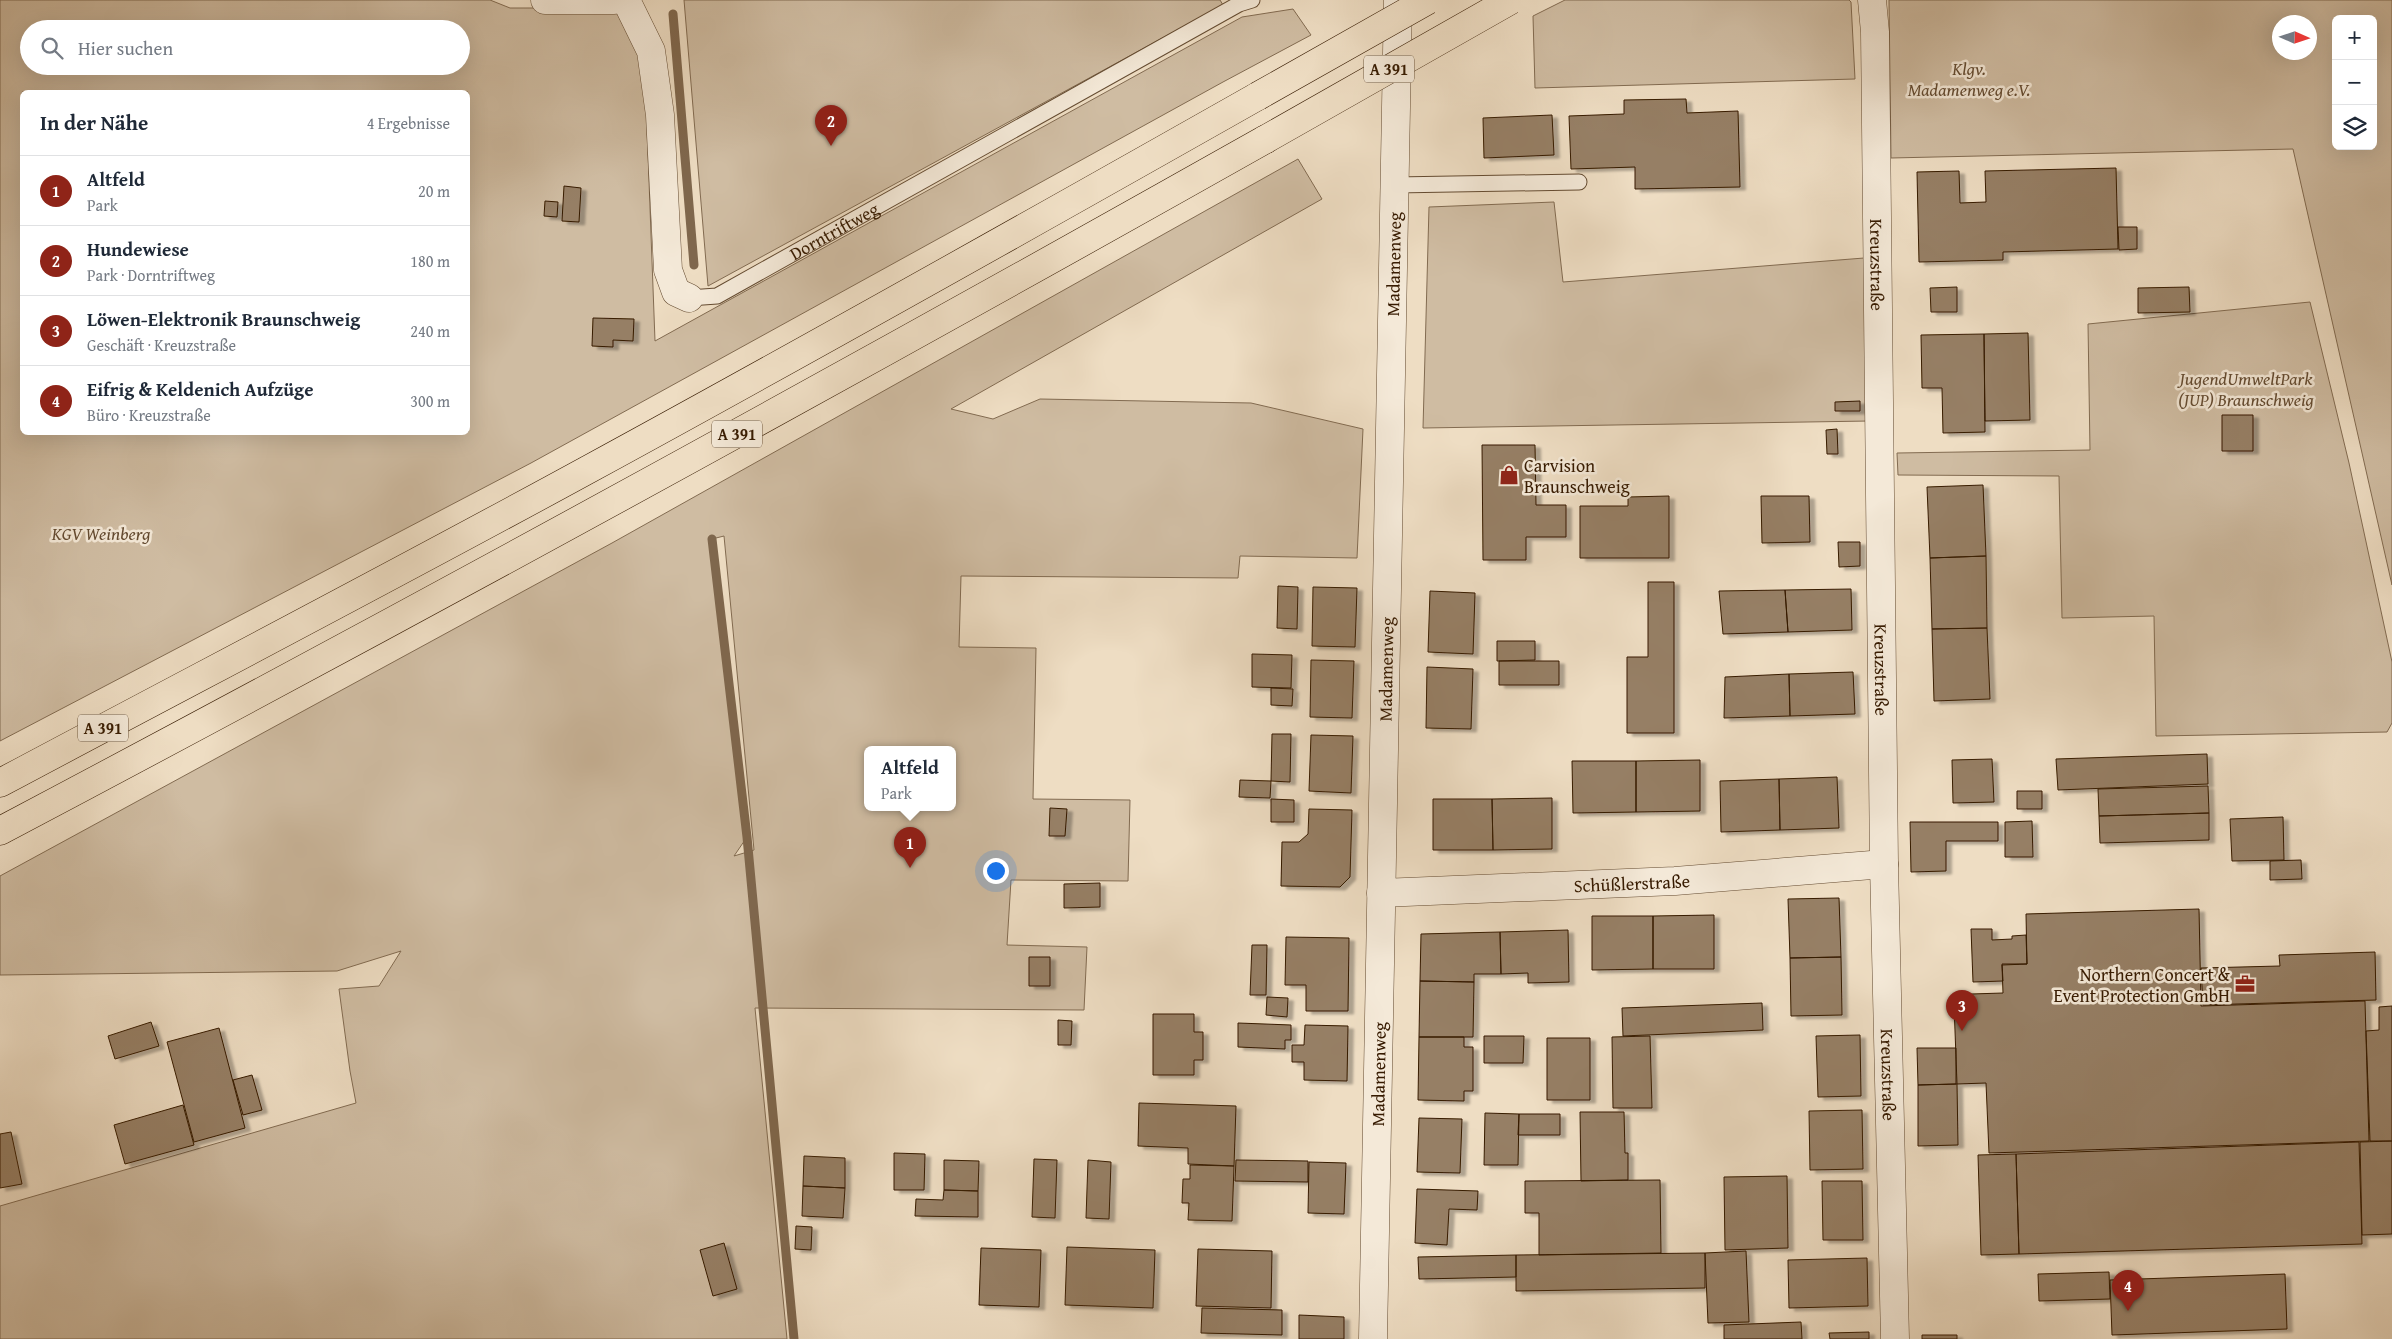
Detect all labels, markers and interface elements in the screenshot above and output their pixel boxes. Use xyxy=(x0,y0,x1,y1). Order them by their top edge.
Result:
north arrow xyxy=(2272,15,2317,60)
map controls xyxy=(2332,15,2377,150)
button: + xyxy=(2332,15,2377,60)
search box xyxy=(20,20,470,75)
icon: search xyxy=(38,34,66,62)
text: Hier suchen xyxy=(78,34,173,62)
park label: Klgv. Madamenweg e.V. xyxy=(1908,55,2030,103)
road number: A 391 xyxy=(1364,56,1414,82)
button: − xyxy=(2332,60,2377,105)
pin: 2 xyxy=(815,105,847,146)
button: layers xyxy=(2332,105,2377,150)
text: In der Nähe xyxy=(40,107,148,138)
text: 4 Ergebnisse xyxy=(367,111,450,135)
text: Altfeld xyxy=(87,165,145,193)
text: 1 xyxy=(52,179,60,203)
text: 20 m xyxy=(418,179,450,203)
text: Park xyxy=(87,193,118,217)
street label: Dorntriftweg xyxy=(784,195,883,266)
street label: Madamenweg xyxy=(1379,212,1408,317)
street label: Kreuzstraße xyxy=(1864,219,1892,311)
text: Hundewiese xyxy=(87,235,189,263)
text: 2 xyxy=(52,249,60,273)
text: 180 m xyxy=(410,249,450,273)
text: Park · Dorntriftweg xyxy=(87,263,215,287)
text: Löwen-Elektronik Braunschweig xyxy=(87,305,360,333)
text: 3 xyxy=(52,319,60,343)
text: 240 m xyxy=(410,319,450,343)
text: Geschäft · Kreuzstraße xyxy=(87,333,236,357)
park label: JugendUmweltPark (JUP) Braunschweig xyxy=(2177,365,2314,413)
text: Eifrig & Keldenich Aufzüge xyxy=(87,375,313,403)
text: 4 xyxy=(52,389,60,413)
text: 300 m xyxy=(410,389,450,413)
text: Büro · Kreuzstraße xyxy=(87,403,211,427)
road number: A 391 xyxy=(712,420,762,448)
place label: Carvision Braunschweig xyxy=(1524,452,1630,500)
shop icon: Carvision Braunschweig xyxy=(1498,464,1520,486)
park label: KGV Weinberg xyxy=(51,520,150,547)
street label: Madamenweg xyxy=(1371,617,1400,722)
street label: Kreuzstraße xyxy=(1868,624,1896,716)
road number: A 391 xyxy=(78,714,128,741)
popup xyxy=(864,746,956,811)
text: Altfeld xyxy=(881,753,939,781)
text: Park xyxy=(881,781,912,805)
pin: 1 xyxy=(894,827,926,868)
your location xyxy=(983,858,1009,884)
street label: Schüßlerstraße xyxy=(1573,866,1691,899)
place label: Northern Concert & Event Protection GmbH xyxy=(2053,961,2231,1009)
office icon: Northern Concert & Event Protection GmbH xyxy=(2234,973,2256,995)
pin: 3 xyxy=(1946,990,1978,1031)
street label: Madamenweg xyxy=(1363,1022,1392,1127)
street label: Kreuzstraße xyxy=(1874,1028,1903,1121)
pin: 4 xyxy=(2112,1270,2144,1311)

